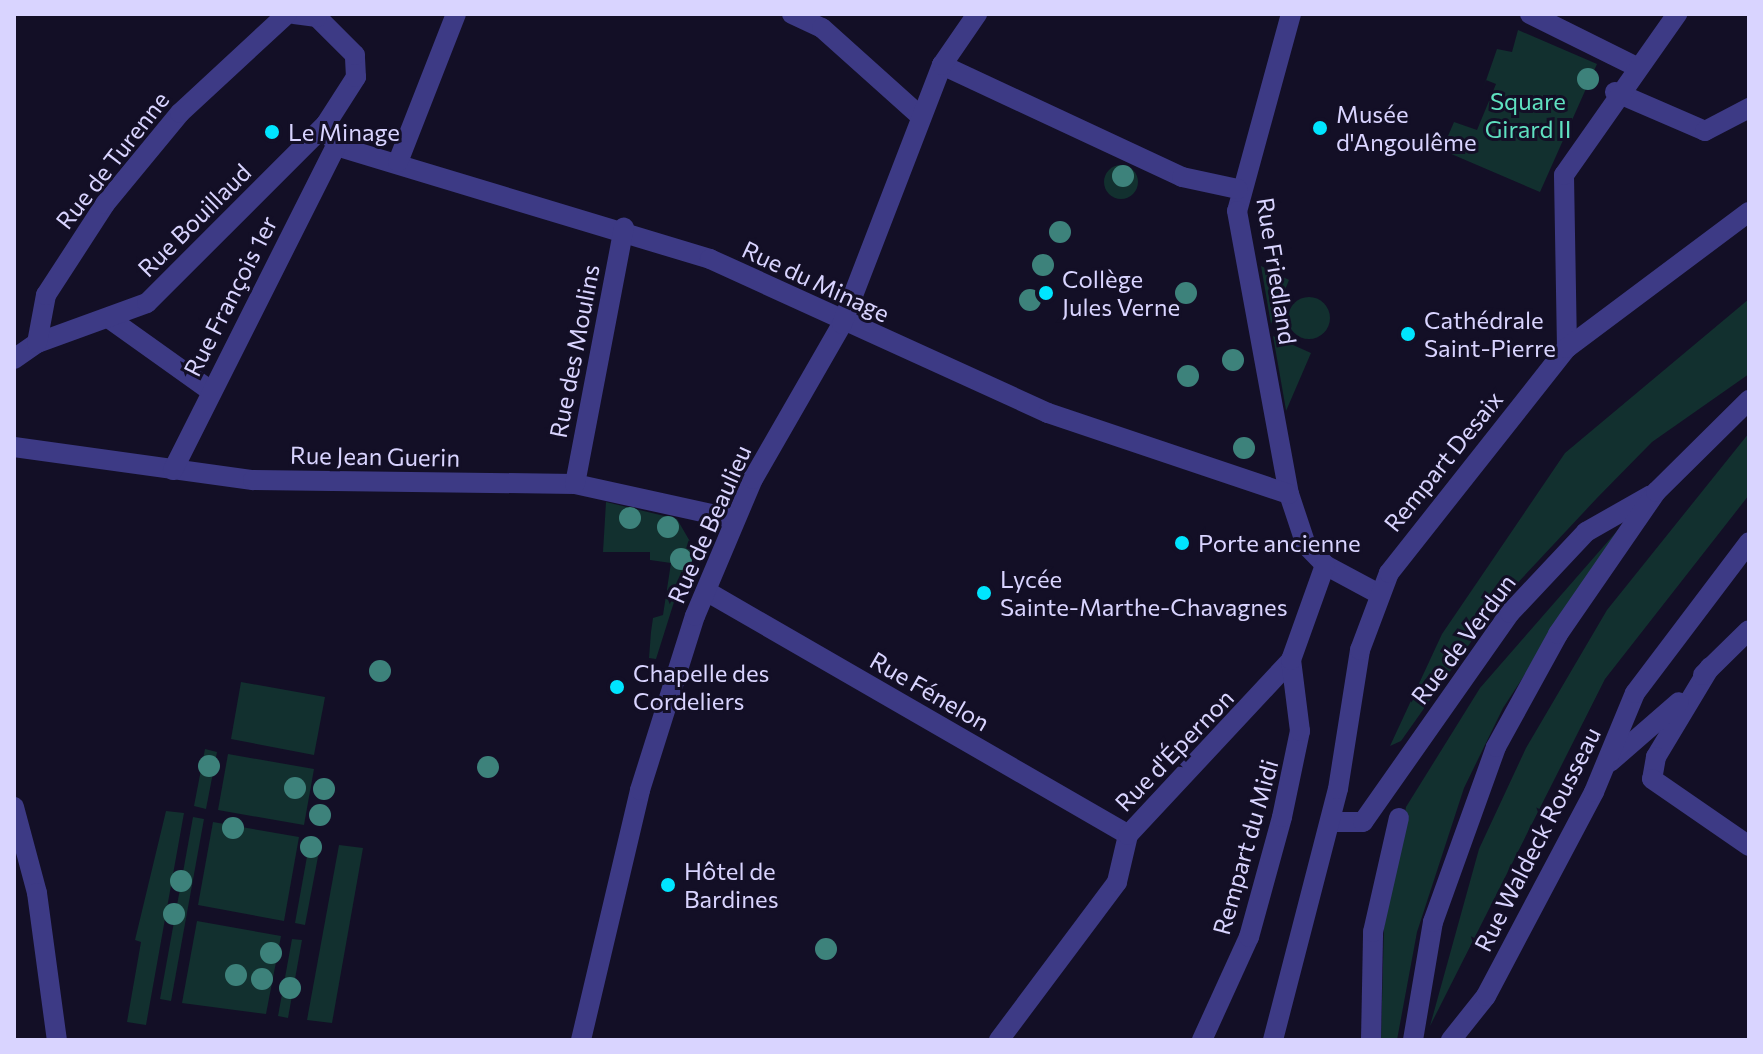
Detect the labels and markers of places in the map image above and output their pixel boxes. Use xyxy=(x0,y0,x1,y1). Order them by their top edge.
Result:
place label: Musée d'Angoulême xyxy=(1336,100,1477,156)
place label: Le Minage xyxy=(288,118,400,146)
marker: Musée d'Angoulême xyxy=(1311,119,1329,137)
marker: Le Minage xyxy=(263,123,281,141)
place label: Collège Jules Verne xyxy=(1062,265,1180,321)
marker: Collège Jules Verne xyxy=(1037,284,1055,302)
place label: Cathédrale Saint-Pierre xyxy=(1424,306,1556,362)
marker: Cathédrale Saint-Pierre xyxy=(1399,325,1417,343)
place label: Porte ancienne xyxy=(1198,529,1361,557)
marker: Porte ancienne xyxy=(1173,534,1191,552)
place label: Lycée Sainte-Marthe-Chavagnes xyxy=(1000,565,1288,621)
marker: Lycée Sainte-Marthe-Chavagnes xyxy=(975,584,993,602)
place label: Chapelle des Cordeliers xyxy=(633,659,769,715)
marker: Chapelle des Cordeliers xyxy=(608,678,626,696)
place label: Hôtel de Bardines xyxy=(684,857,779,913)
marker: Hôtel de Bardines xyxy=(659,876,677,894)

